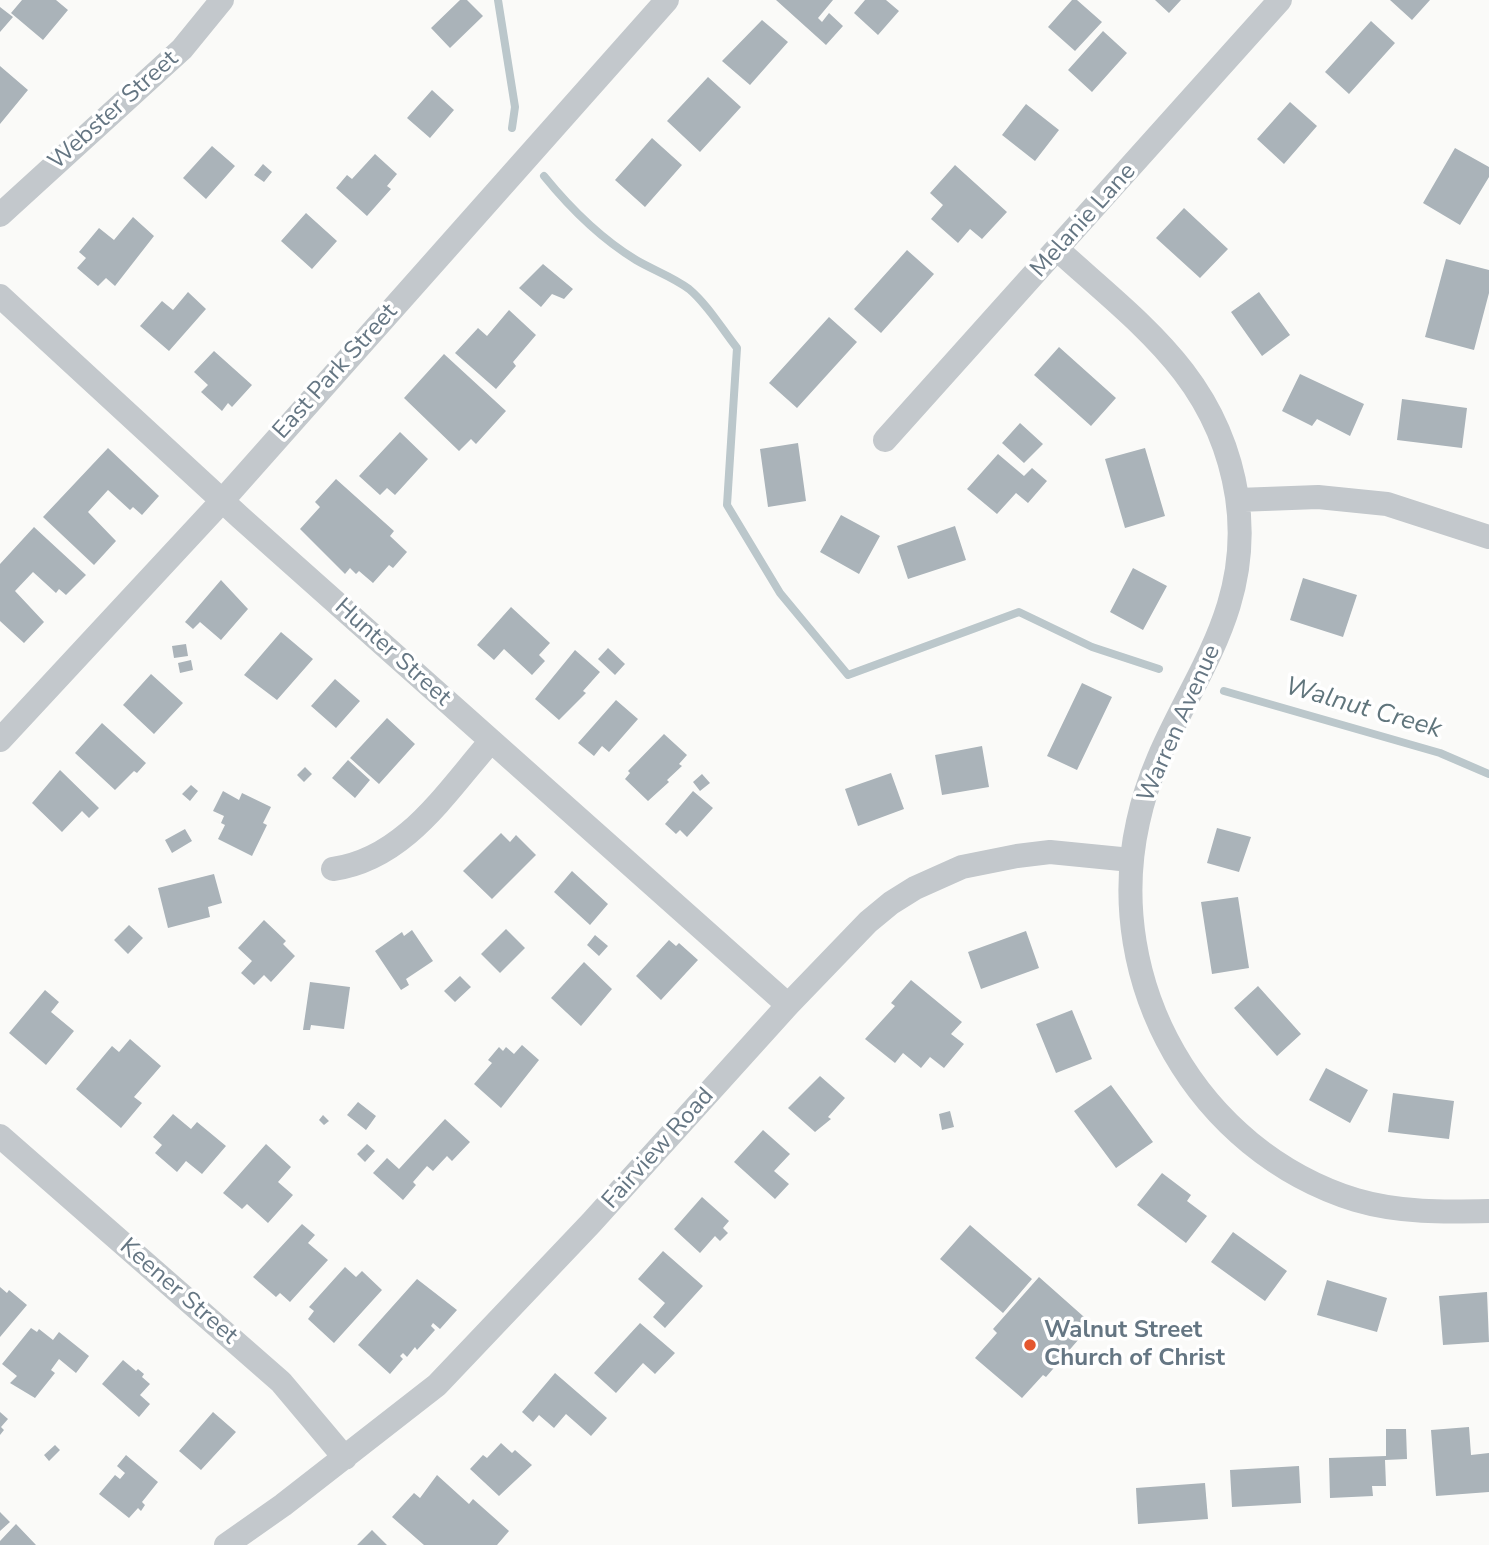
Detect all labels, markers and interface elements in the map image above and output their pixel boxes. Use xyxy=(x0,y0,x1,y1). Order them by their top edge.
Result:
street label: Webster Street xyxy=(43,45,185,177)
street label: Melanie Lane xyxy=(1025,158,1143,284)
street label: East Park Street xyxy=(268,298,404,446)
street label: Hunter Street xyxy=(328,593,456,713)
street label: Warren Avenue xyxy=(1132,641,1228,807)
water label: Walnut Creek xyxy=(1281,672,1445,746)
street label: Fairview Road xyxy=(597,1083,721,1215)
street label: Keener Street xyxy=(113,1233,243,1351)
place label: Walnut Street Church of Christ xyxy=(1044,1317,1225,1373)
marker: Walnut Street Church of Christ xyxy=(1022,1337,1038,1353)

